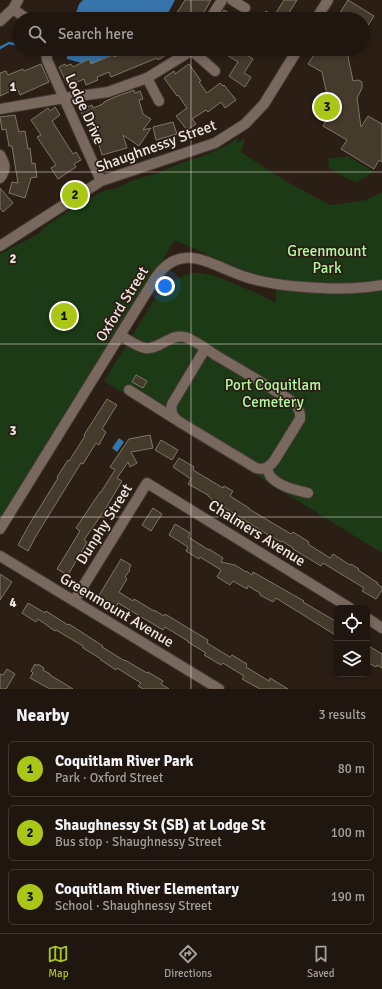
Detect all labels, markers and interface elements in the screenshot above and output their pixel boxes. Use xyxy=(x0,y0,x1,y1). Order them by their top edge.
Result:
search box xyxy=(12,12,370,56)
icon: search xyxy=(26,23,48,45)
text: Search here xyxy=(58,25,134,43)
street label: Lodge Drive xyxy=(61,71,109,147)
text: 1 xyxy=(9,79,17,95)
pin: 3 xyxy=(314,92,340,122)
street label: Shaughnessy Street xyxy=(93,116,219,176)
pin: 2 xyxy=(62,180,88,210)
park label: Greenmount Park xyxy=(287,242,367,277)
text: 2 xyxy=(9,251,17,267)
street label: Oxford Street xyxy=(92,263,152,345)
your location xyxy=(155,276,175,296)
pin: 1 xyxy=(51,301,77,331)
park label: Port Coquitlam Cemetery xyxy=(225,376,321,411)
text: 3 xyxy=(9,423,17,439)
street label: Dunphy Street xyxy=(72,480,136,568)
street label: Chalmers Avenue xyxy=(205,496,309,570)
street label: Greenmount Avenue xyxy=(57,569,177,651)
text: 4 xyxy=(9,595,17,611)
map controls xyxy=(334,605,370,677)
button: locate xyxy=(334,605,370,641)
button: layers xyxy=(334,641,370,677)
text: Nearby xyxy=(16,705,69,726)
text: 3 results xyxy=(318,707,366,723)
text: Coquitlam River Park xyxy=(55,752,193,770)
text: 1 xyxy=(26,761,34,777)
text: 80 m xyxy=(338,761,365,777)
text: Park · Oxford Street xyxy=(55,770,163,786)
text: Shaughnessy St (SB) at Lodge St xyxy=(55,816,266,834)
text: 2 xyxy=(26,825,34,841)
text: 100 m xyxy=(331,825,365,841)
text: Bus stop · Shaughnessy Street xyxy=(55,834,222,850)
text: Coquitlam River Elementary xyxy=(55,880,239,898)
text: 3 xyxy=(26,889,34,905)
text: 190 m xyxy=(331,889,365,905)
text: School · Shaughnessy Street xyxy=(55,898,212,914)
tab: Map xyxy=(47,943,69,980)
tab: Directions xyxy=(164,943,212,980)
tab: Saved xyxy=(307,943,335,980)

